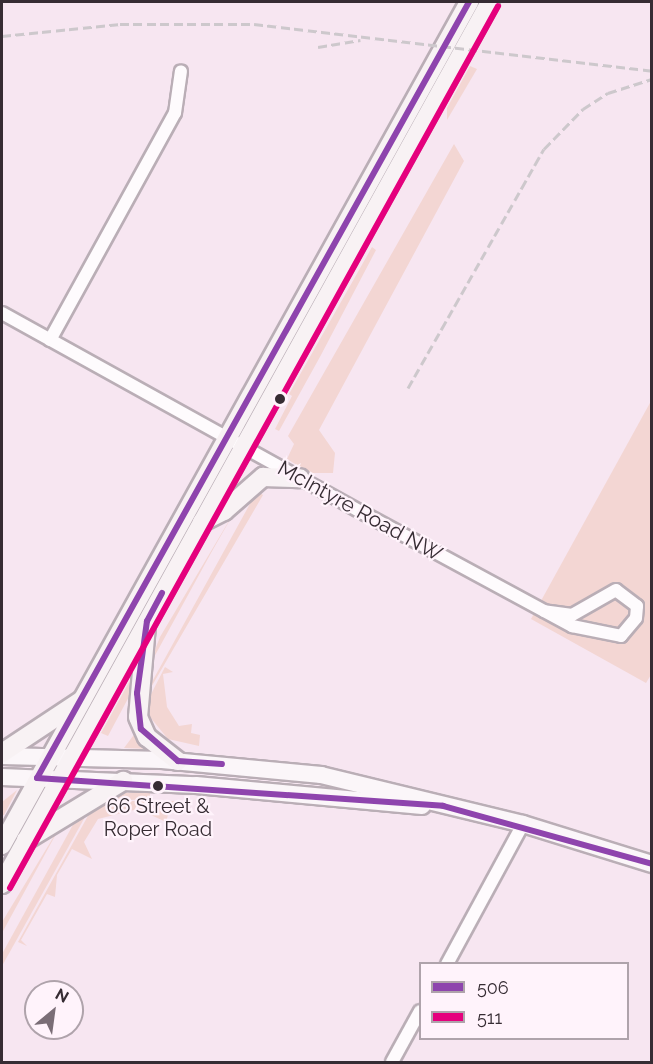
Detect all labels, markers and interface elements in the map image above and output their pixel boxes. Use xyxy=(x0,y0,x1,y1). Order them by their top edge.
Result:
unlabelled marker xyxy=(274,393,286,405)
street label: McIntyre Road NW xyxy=(273,455,447,567)
marker: 66 Street & Roper Road xyxy=(152,780,164,792)
place label: 66 Street & Roper Road xyxy=(104,795,212,842)
legend xyxy=(419,962,629,1040)
text: 506 xyxy=(477,977,509,998)
north arrow xyxy=(24,980,84,1040)
text: N xyxy=(52,984,72,1007)
text: 511 xyxy=(477,1007,502,1028)

